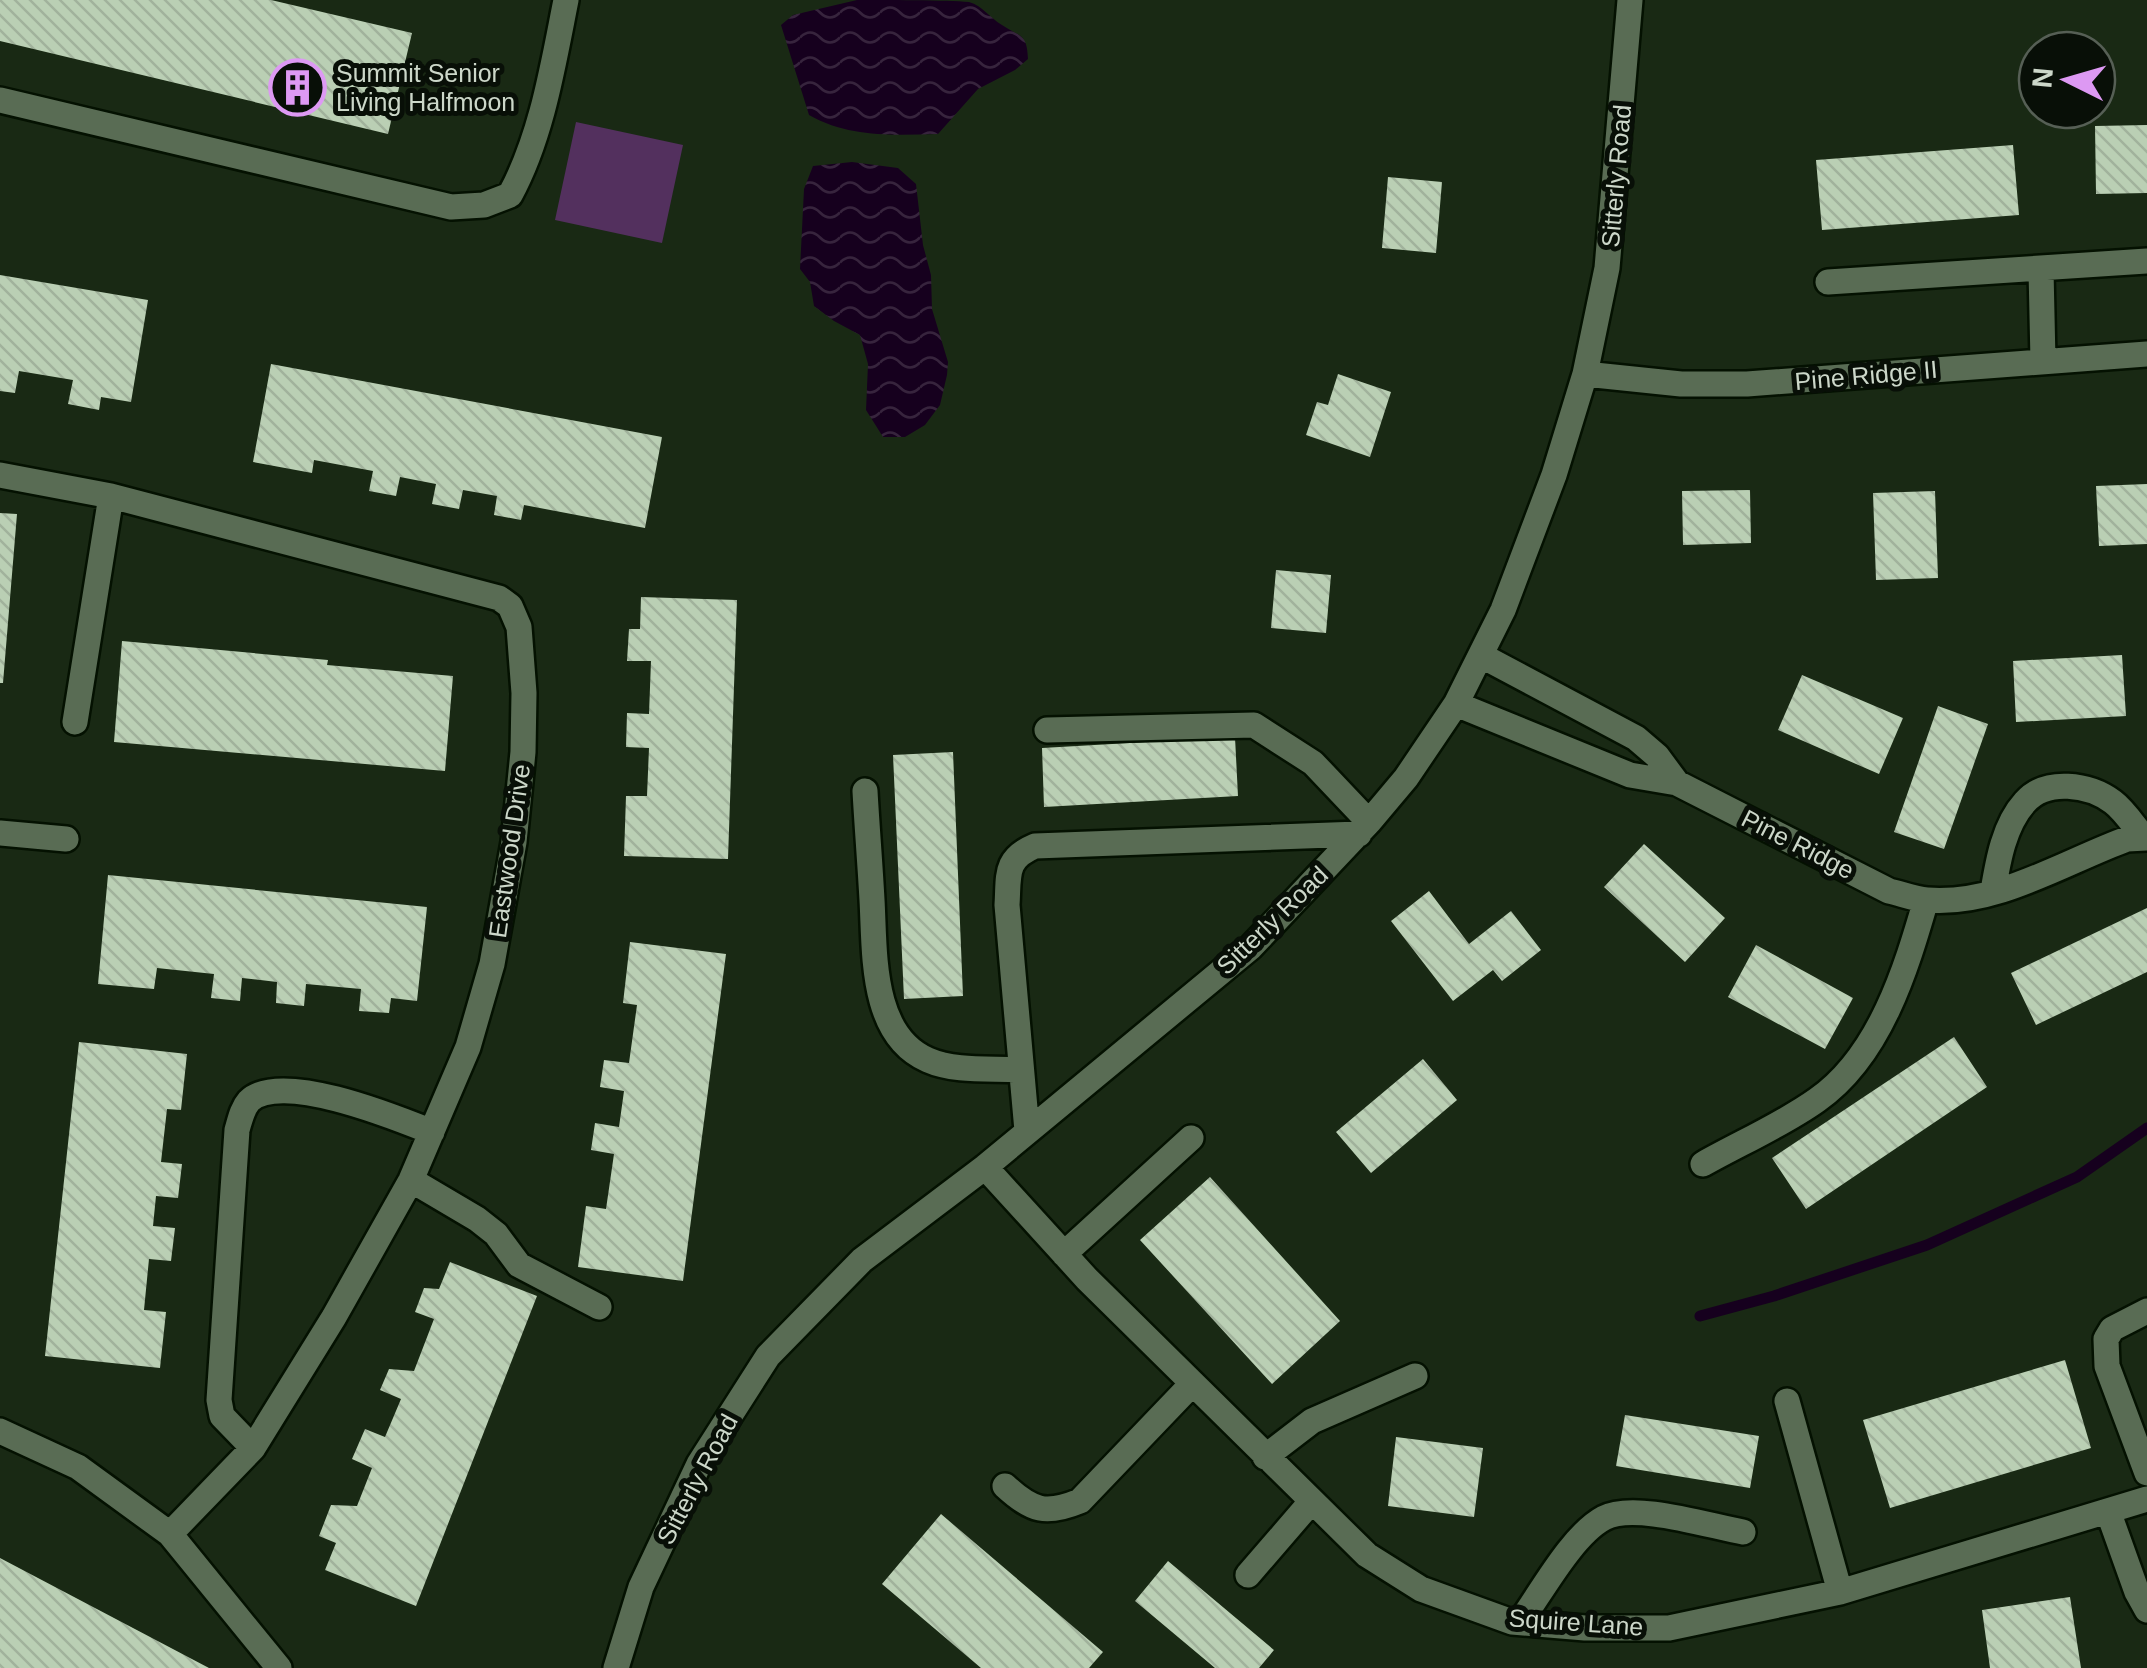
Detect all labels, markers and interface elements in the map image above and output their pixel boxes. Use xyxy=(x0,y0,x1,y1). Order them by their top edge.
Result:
north arrow xyxy=(2017,30,2117,130)
building icon: Summit Senior Living Halfmoon xyxy=(267,57,327,117)
place label: Summit Senior Living Halfmoon xyxy=(336,59,515,116)
text: N xyxy=(2026,66,2059,89)
street label: Sitterly Road xyxy=(1596,103,1636,249)
street label: Pine Ridge II xyxy=(1793,355,1939,395)
street label: Eastwood Drive xyxy=(483,762,535,940)
street label: Pine Ridge xyxy=(1737,804,1859,884)
street label: Sitterly Road xyxy=(1211,860,1333,980)
street label: Sitterly Road xyxy=(651,1409,743,1549)
street label: Squire Lane xyxy=(1508,1603,1644,1641)

